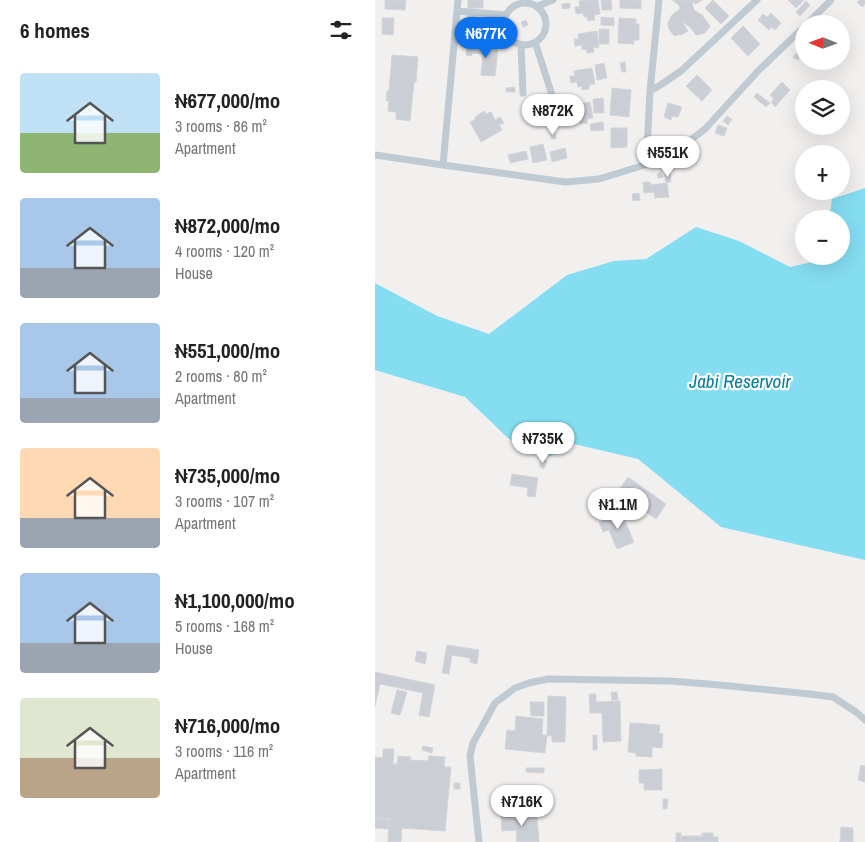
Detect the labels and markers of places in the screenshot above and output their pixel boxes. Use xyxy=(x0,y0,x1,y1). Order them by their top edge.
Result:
pin: ₦677K xyxy=(451,17,521,59)
pin: ₦872K xyxy=(518,94,588,136)
pin: ₦551K xyxy=(633,136,703,178)
pin: ₦735K xyxy=(508,422,578,464)
pin: ₦1.1M xyxy=(583,488,653,530)
pin: ₦716K xyxy=(487,784,557,827)

